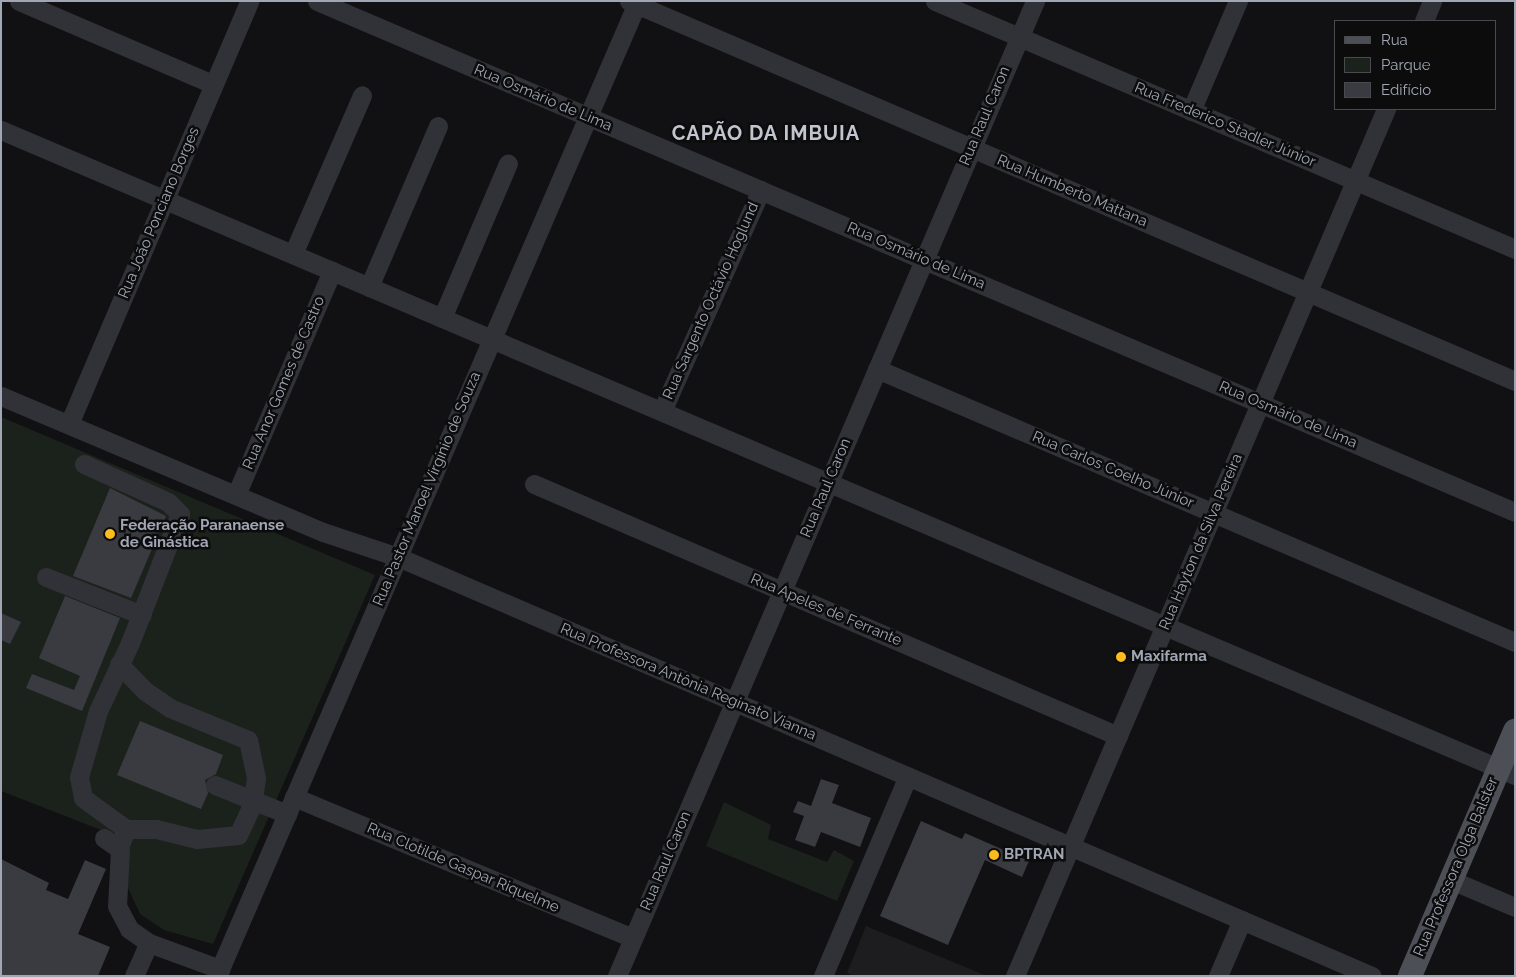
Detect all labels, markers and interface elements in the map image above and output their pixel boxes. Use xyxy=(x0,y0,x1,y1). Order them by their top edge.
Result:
legend xyxy=(1334,20,1496,110)
text: Rua xyxy=(1381,31,1408,49)
text: Parque xyxy=(1381,56,1430,74)
street label: Rua Osmário de Lima xyxy=(471,61,615,135)
street label: Rua Raul Caron xyxy=(956,64,1014,168)
street label: Rua Frederico Stadler Júnior xyxy=(1131,78,1319,172)
text: Edifício xyxy=(1381,81,1431,99)
district label: CAPÃO DA IMBUIA xyxy=(670,121,862,145)
street label: Rua João Ponciano Borges xyxy=(115,124,203,302)
street label: Rua Humberto Mattana xyxy=(994,151,1150,231)
street label: Rua Sargento Octávio Hoglund xyxy=(659,200,763,402)
street label: Rua Osmário de Lima xyxy=(844,219,988,293)
street label: Rua Anor Gomes de Castro xyxy=(239,293,329,473)
street label: Rua Pastor Manoel Virgínio de Souza xyxy=(369,369,485,609)
street label: Rua Osmário de Lima xyxy=(1216,378,1360,452)
street label: Rua Carlos Coelho Júnior xyxy=(1029,428,1197,512)
street label: Rua Raul Caron xyxy=(797,436,855,540)
street label: Rua Hayton da Silva Pereira xyxy=(1156,451,1246,633)
place label: Federação Paranaense de Ginástica xyxy=(120,516,284,551)
marker: Federação Paranaense de Ginástica xyxy=(104,528,116,540)
street label: Rua Apeles de Ferrante xyxy=(748,570,904,650)
street label: Rua Professora Antônia Reginato Vianna xyxy=(557,620,819,744)
place label: Maxifarma xyxy=(1131,648,1207,666)
marker: Maxifarma xyxy=(1115,651,1127,663)
street label: Rua Professora Olga Balster xyxy=(1410,775,1502,959)
street label: Rua Raul Caron xyxy=(637,809,695,913)
street label: Rua Clotilde Gaspar Riquelme xyxy=(364,819,562,917)
place label: BPTRAN xyxy=(1004,846,1064,864)
marker: BPTRAN xyxy=(988,849,1000,861)

